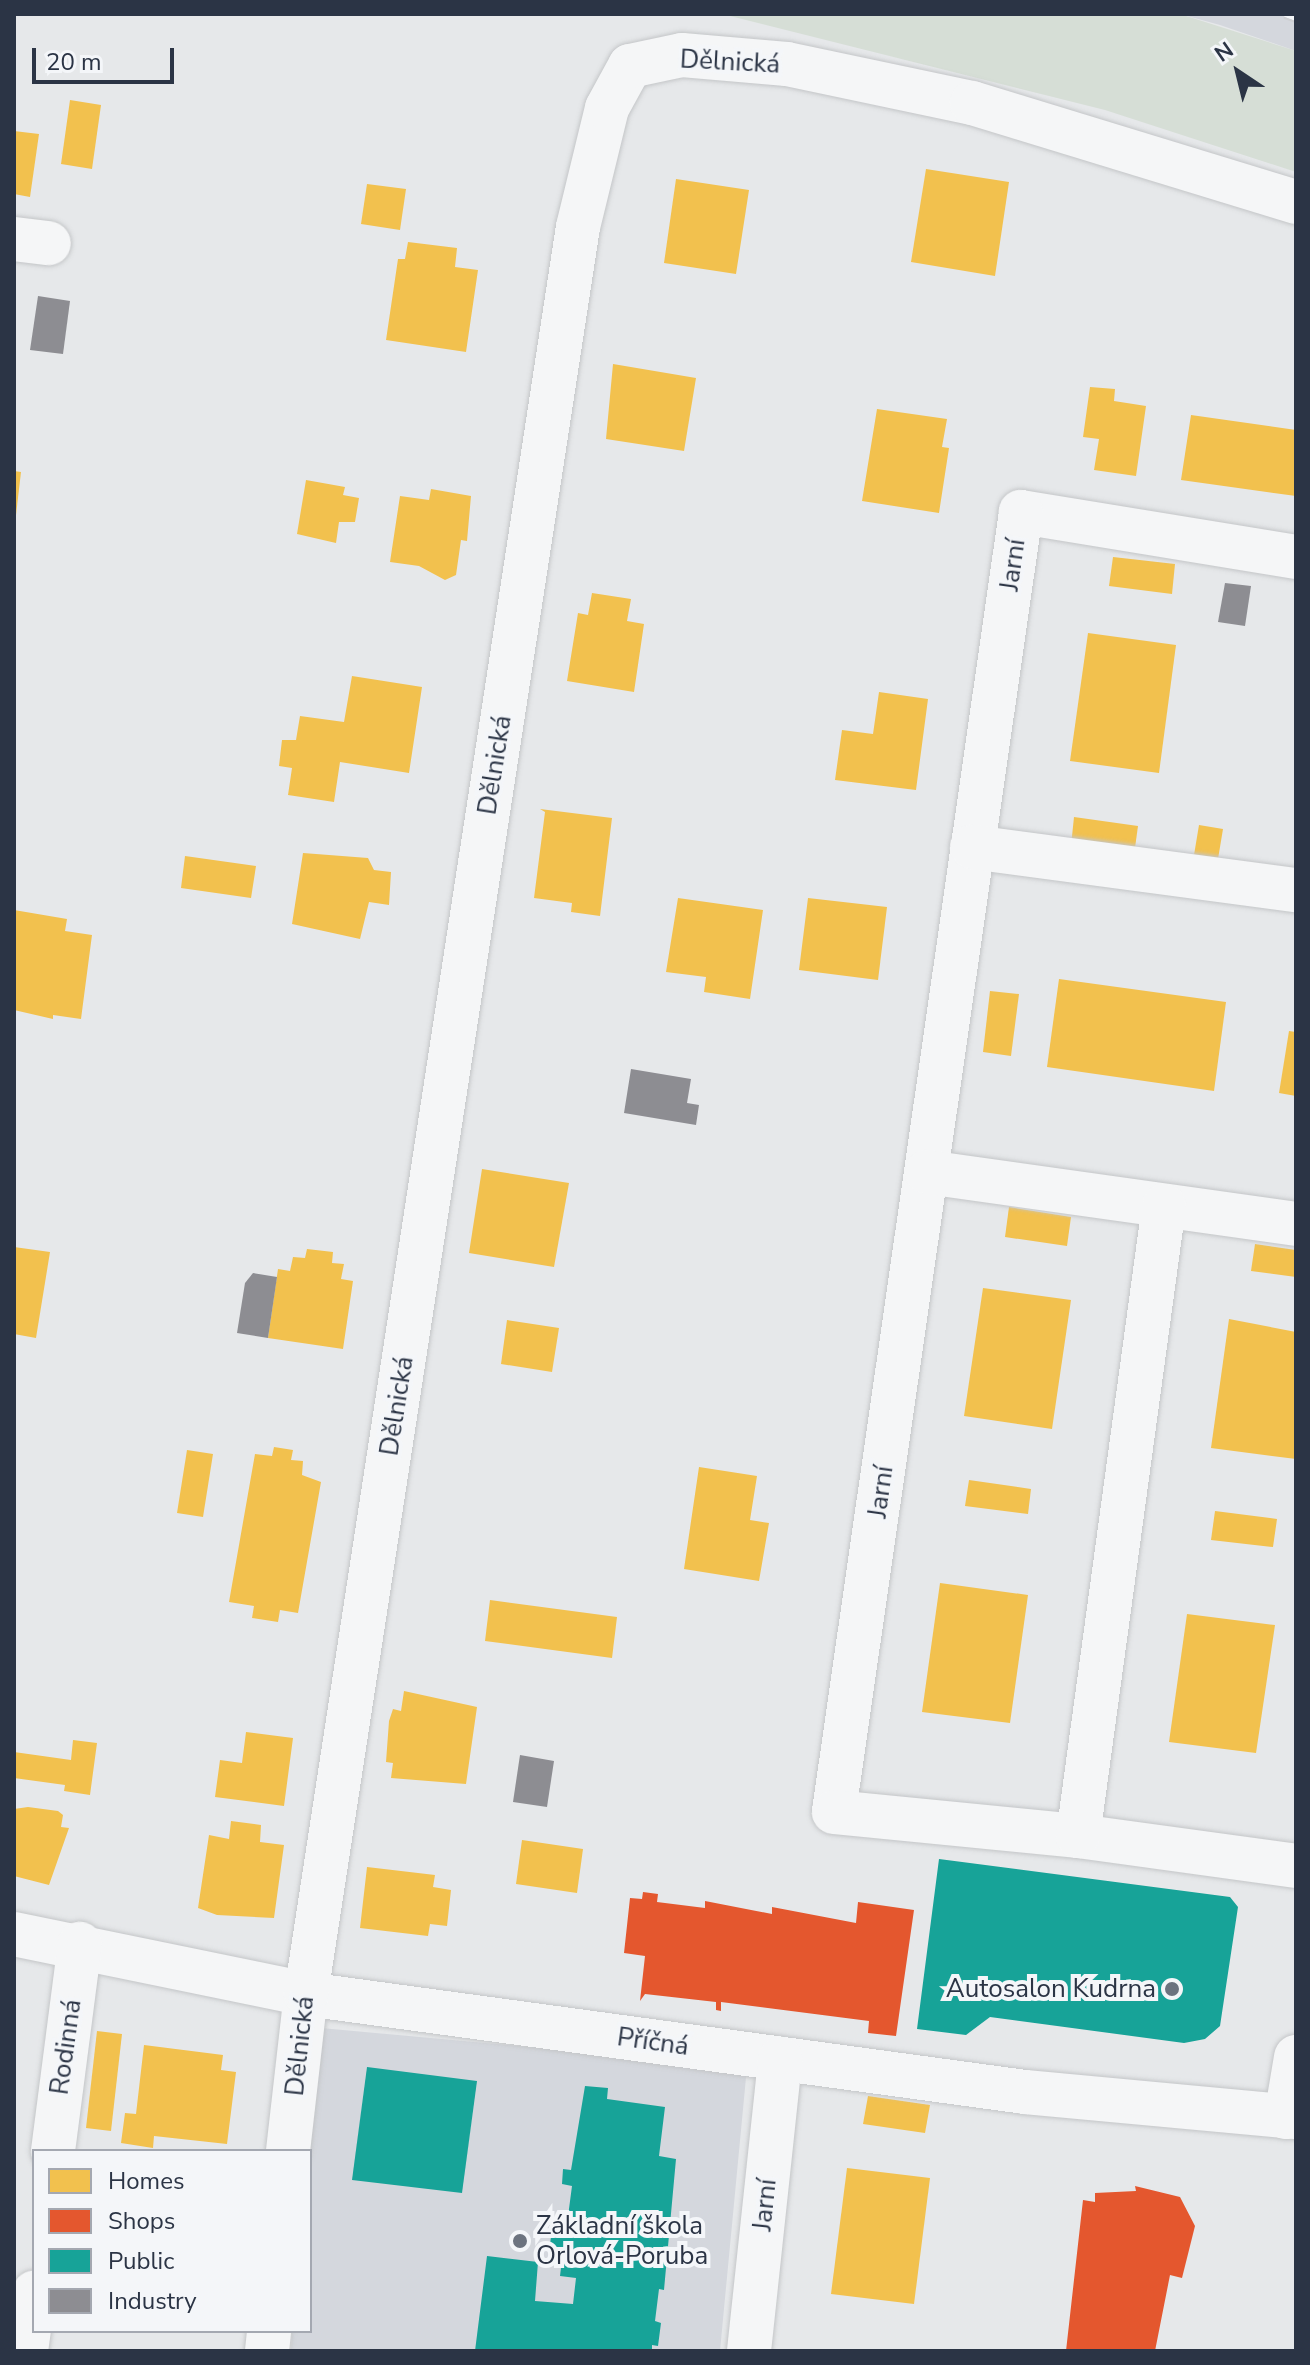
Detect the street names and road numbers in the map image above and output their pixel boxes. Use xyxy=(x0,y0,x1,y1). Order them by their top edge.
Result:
street label: Dělnická xyxy=(679,44,781,80)
street label: Jarní xyxy=(994,537,1032,593)
street label: Dělnická xyxy=(472,713,518,817)
street label: Dělnická xyxy=(374,1354,420,1458)
street label: Jarní xyxy=(862,1464,900,1520)
street label: Dělnická xyxy=(279,1994,321,2098)
street label: Rodinná xyxy=(44,1997,88,2097)
street label: Příčná xyxy=(615,2022,691,2062)
street label: Jarní xyxy=(747,2177,783,2233)

